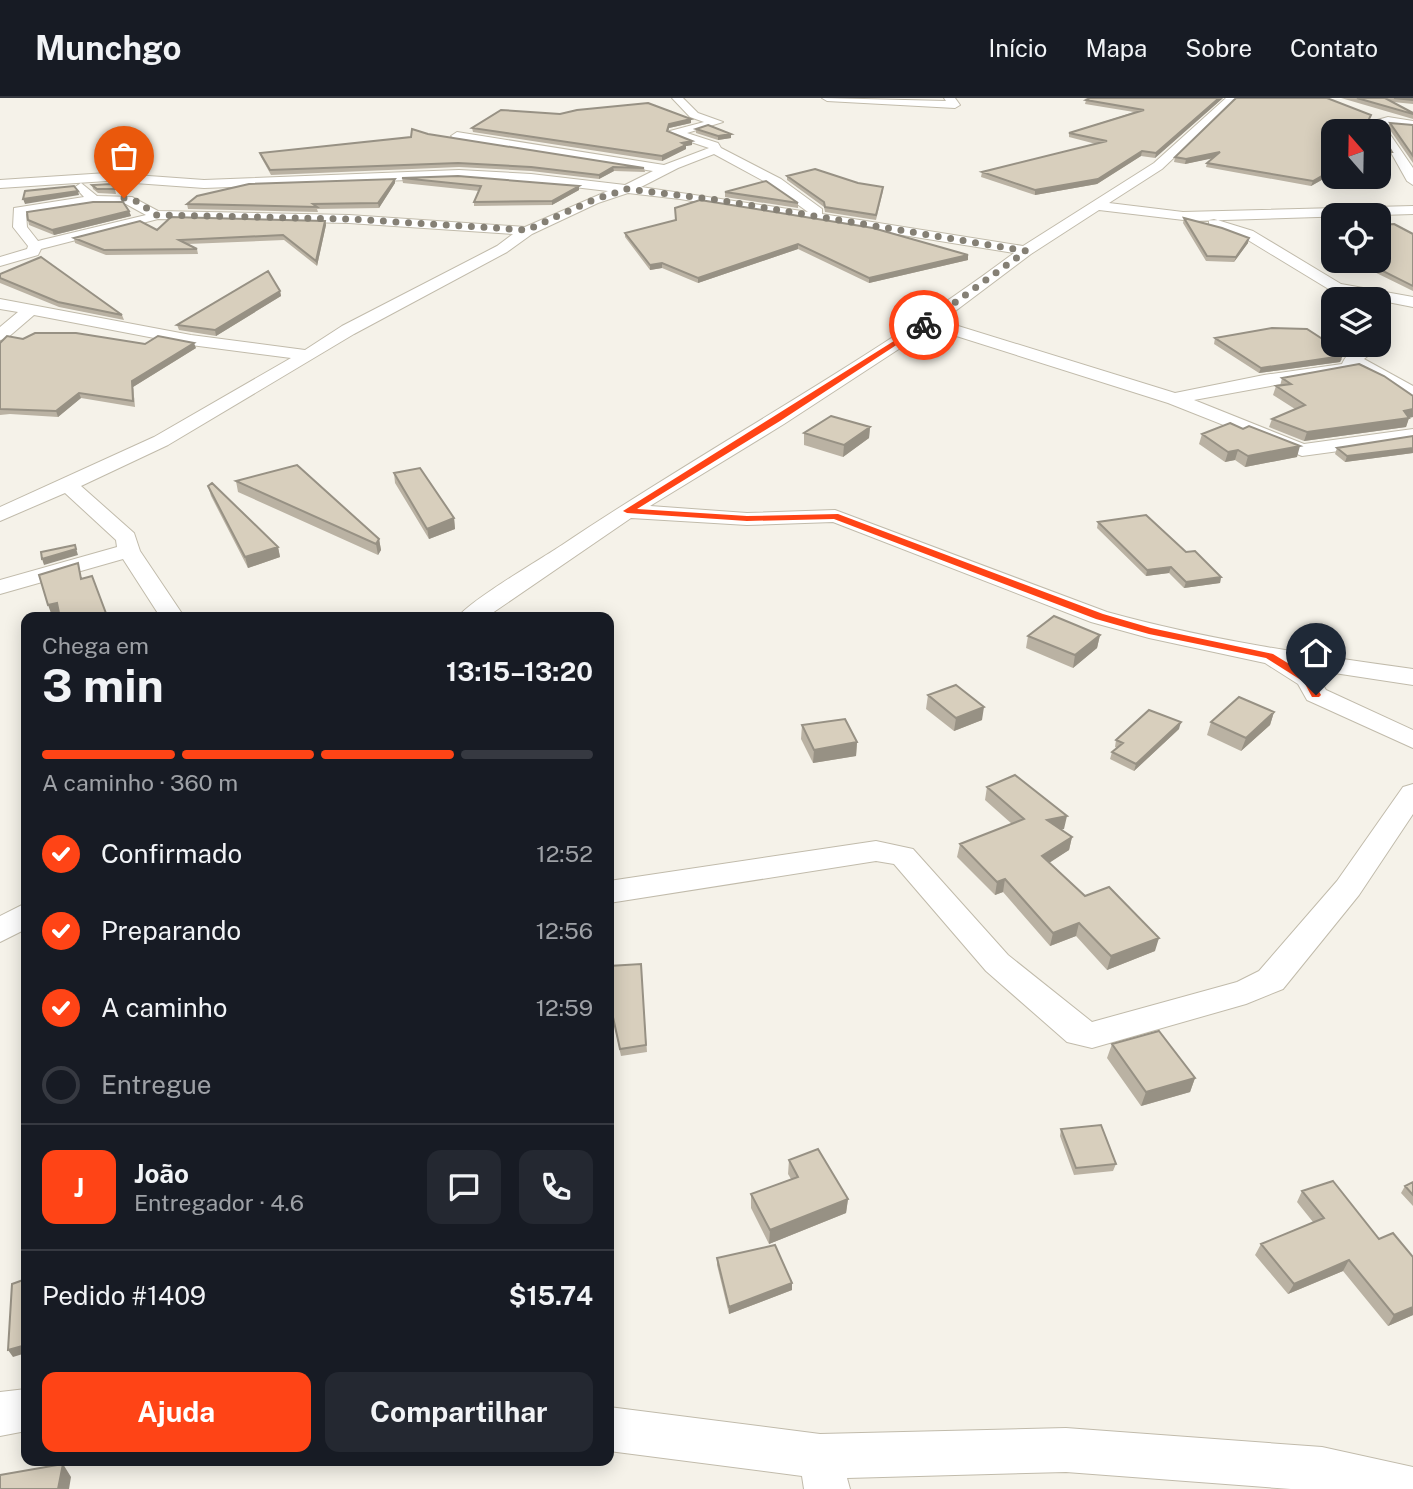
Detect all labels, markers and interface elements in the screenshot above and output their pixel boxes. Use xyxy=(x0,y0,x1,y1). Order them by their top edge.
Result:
text: Munchgo xyxy=(35,29,181,67)
text: Início xyxy=(989,34,1047,62)
text: Mapa xyxy=(1085,34,1147,62)
text: Sobre xyxy=(1185,34,1252,62)
text: Contato xyxy=(1290,34,1378,62)
north arrow xyxy=(1321,119,1391,189)
map controls xyxy=(1321,119,1391,357)
pin xyxy=(94,126,154,198)
icon: bag xyxy=(105,137,143,175)
button: locate xyxy=(1321,203,1391,273)
button: layers xyxy=(1321,287,1391,357)
courier xyxy=(889,290,959,360)
icon: bike xyxy=(905,306,943,344)
pin xyxy=(1286,623,1346,695)
text: Chega em xyxy=(42,632,149,659)
icon: home xyxy=(1297,634,1335,672)
text: 13:15–13:20 xyxy=(446,656,593,687)
text: 3 min xyxy=(42,658,164,712)
text: A caminho · 360 m xyxy=(42,769,238,796)
icon: check xyxy=(42,835,80,873)
text: Confirmado xyxy=(101,838,242,869)
text: 12:52 xyxy=(536,840,593,867)
icon: check xyxy=(42,912,80,950)
text: Preparando xyxy=(101,915,241,946)
text: 12:56 xyxy=(536,917,593,944)
icon: check xyxy=(42,989,80,1027)
text: A caminho xyxy=(101,992,228,1023)
text: 12:59 xyxy=(536,994,593,1021)
text: Entregue xyxy=(101,1069,212,1100)
button: chat xyxy=(427,1150,501,1224)
button: phone xyxy=(519,1150,593,1224)
text: João xyxy=(134,1158,189,1189)
text: J xyxy=(74,1172,84,1203)
text: Entregador · 4.6 xyxy=(134,1189,304,1216)
text: Pedido #1409 xyxy=(42,1280,206,1311)
text: $15.74 xyxy=(509,1280,593,1311)
button: Ajuda xyxy=(42,1372,311,1452)
button: Compartilhar xyxy=(325,1372,593,1452)

